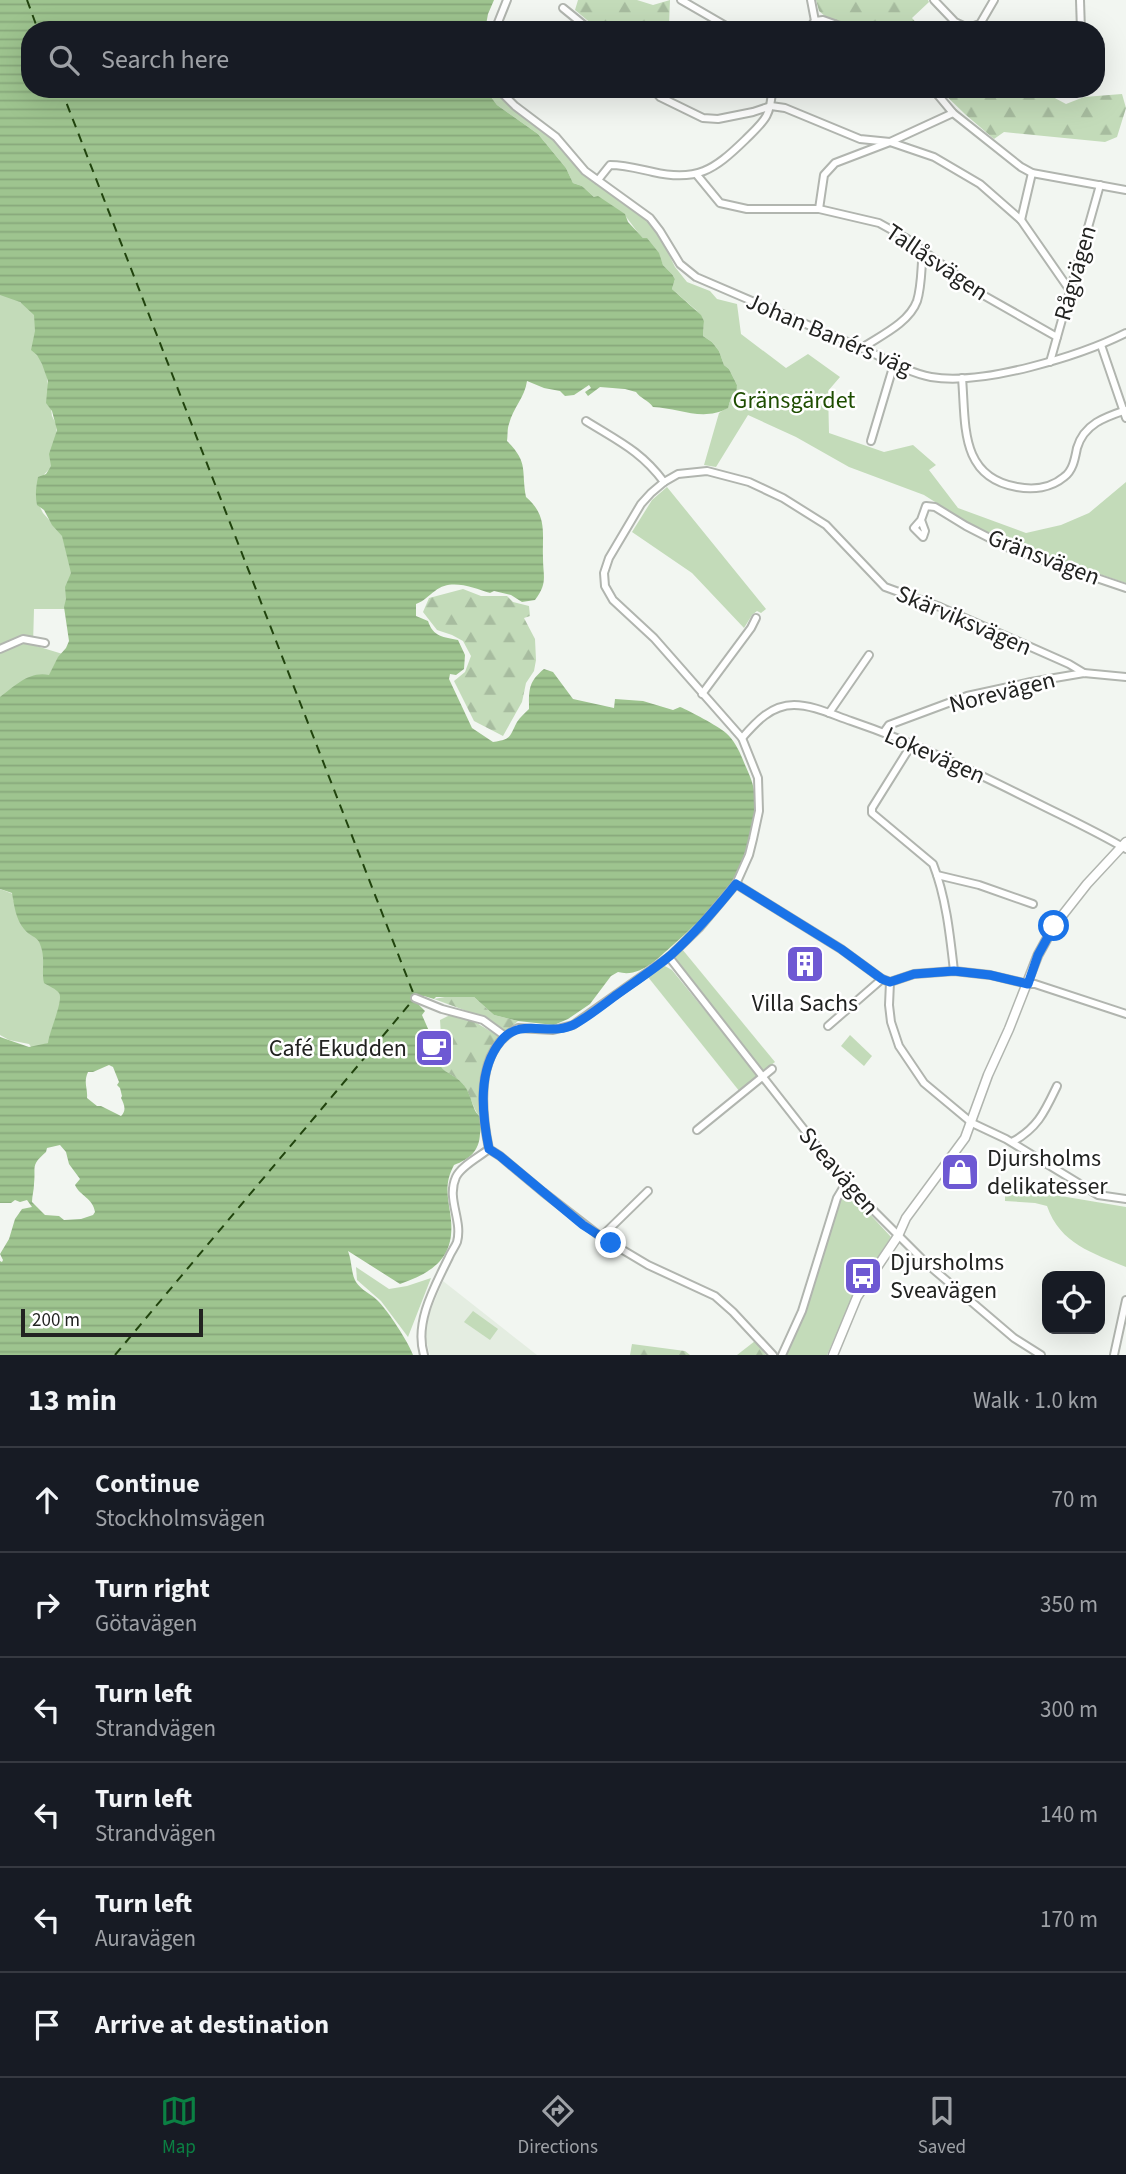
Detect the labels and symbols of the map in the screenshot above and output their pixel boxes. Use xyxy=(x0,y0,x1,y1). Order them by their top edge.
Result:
street label: Tallåsvägen xyxy=(878,215,995,310)
street label: Rågvägen xyxy=(1045,222,1106,325)
street label: Johan Banérs väg xyxy=(741,284,917,385)
park label: Gränsgärdet xyxy=(733,383,855,418)
street label: Gränsvägen xyxy=(983,520,1105,595)
street label: Skärviksvägen xyxy=(891,576,1037,665)
street label: Norevägen xyxy=(945,662,1059,723)
street label: Lokevägen xyxy=(879,718,991,793)
route start xyxy=(1038,910,1069,941)
building icon: Villa Sachs xyxy=(784,943,826,985)
place label: Villa Sachs xyxy=(752,986,858,1021)
cafe icon: Café Ekudden xyxy=(413,1027,455,1069)
place label: Café Ekudden xyxy=(269,1031,407,1066)
street label: Sveavägen xyxy=(790,1119,887,1223)
place label: Djursholms delikatesser xyxy=(987,1141,1108,1204)
shop icon: Djursholms delikatesser xyxy=(939,1151,981,1193)
route end xyxy=(595,1227,626,1258)
place label: Djursholms Sveavägen xyxy=(890,1245,1004,1308)
bus stop icon: Djursholms Sveavägen xyxy=(842,1255,884,1297)
scale bar xyxy=(21,1306,203,1338)

